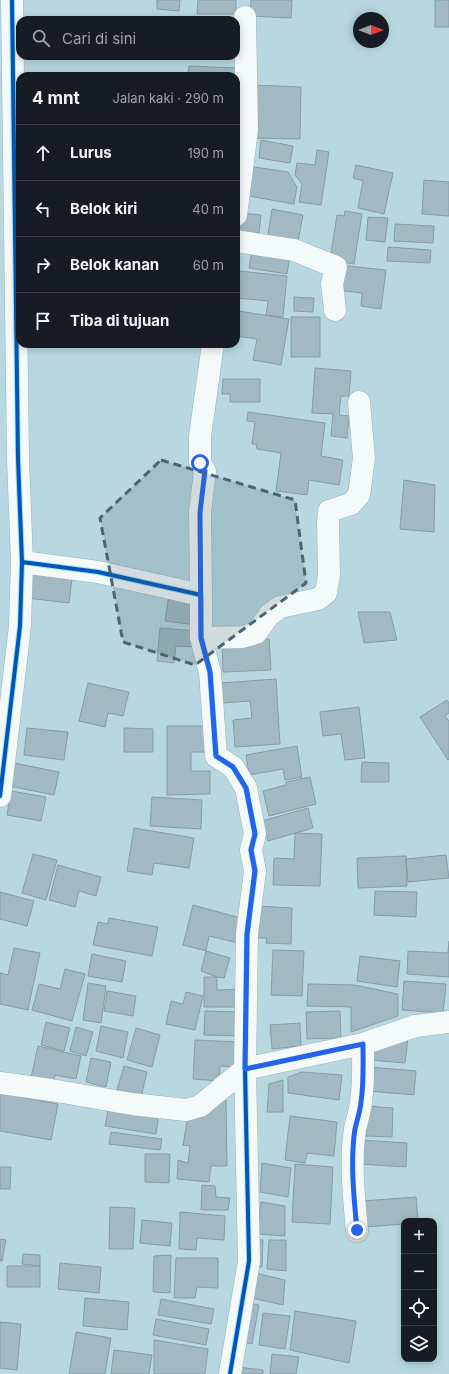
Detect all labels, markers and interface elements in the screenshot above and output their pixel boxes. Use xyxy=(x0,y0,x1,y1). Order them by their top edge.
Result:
north arrow xyxy=(353,12,389,48)
search box xyxy=(16,16,240,60)
icon: search xyxy=(30,27,52,49)
text: Cari di sini xyxy=(62,29,136,48)
text: 4 mnt xyxy=(32,88,80,108)
text: Jalan kaki · 290 m xyxy=(112,90,224,106)
icon: ahead xyxy=(32,142,54,164)
text: Lurus xyxy=(70,143,112,162)
text: 190 m xyxy=(187,145,224,161)
icon: left xyxy=(32,198,54,220)
text: Belok kiri xyxy=(70,199,137,218)
text: 40 m xyxy=(192,201,224,217)
icon: right xyxy=(32,254,54,276)
text: Belok kanan xyxy=(70,255,159,274)
text: 60 m xyxy=(193,257,224,273)
icon: arrive xyxy=(32,310,54,332)
text: Tiba di tujuan xyxy=(70,311,169,330)
route start xyxy=(191,454,209,472)
map controls xyxy=(401,1218,437,1362)
button: + xyxy=(401,1218,437,1254)
route end xyxy=(348,1221,366,1239)
button: − xyxy=(401,1254,437,1290)
button: locate xyxy=(401,1290,437,1326)
button: layers xyxy=(401,1326,437,1362)

